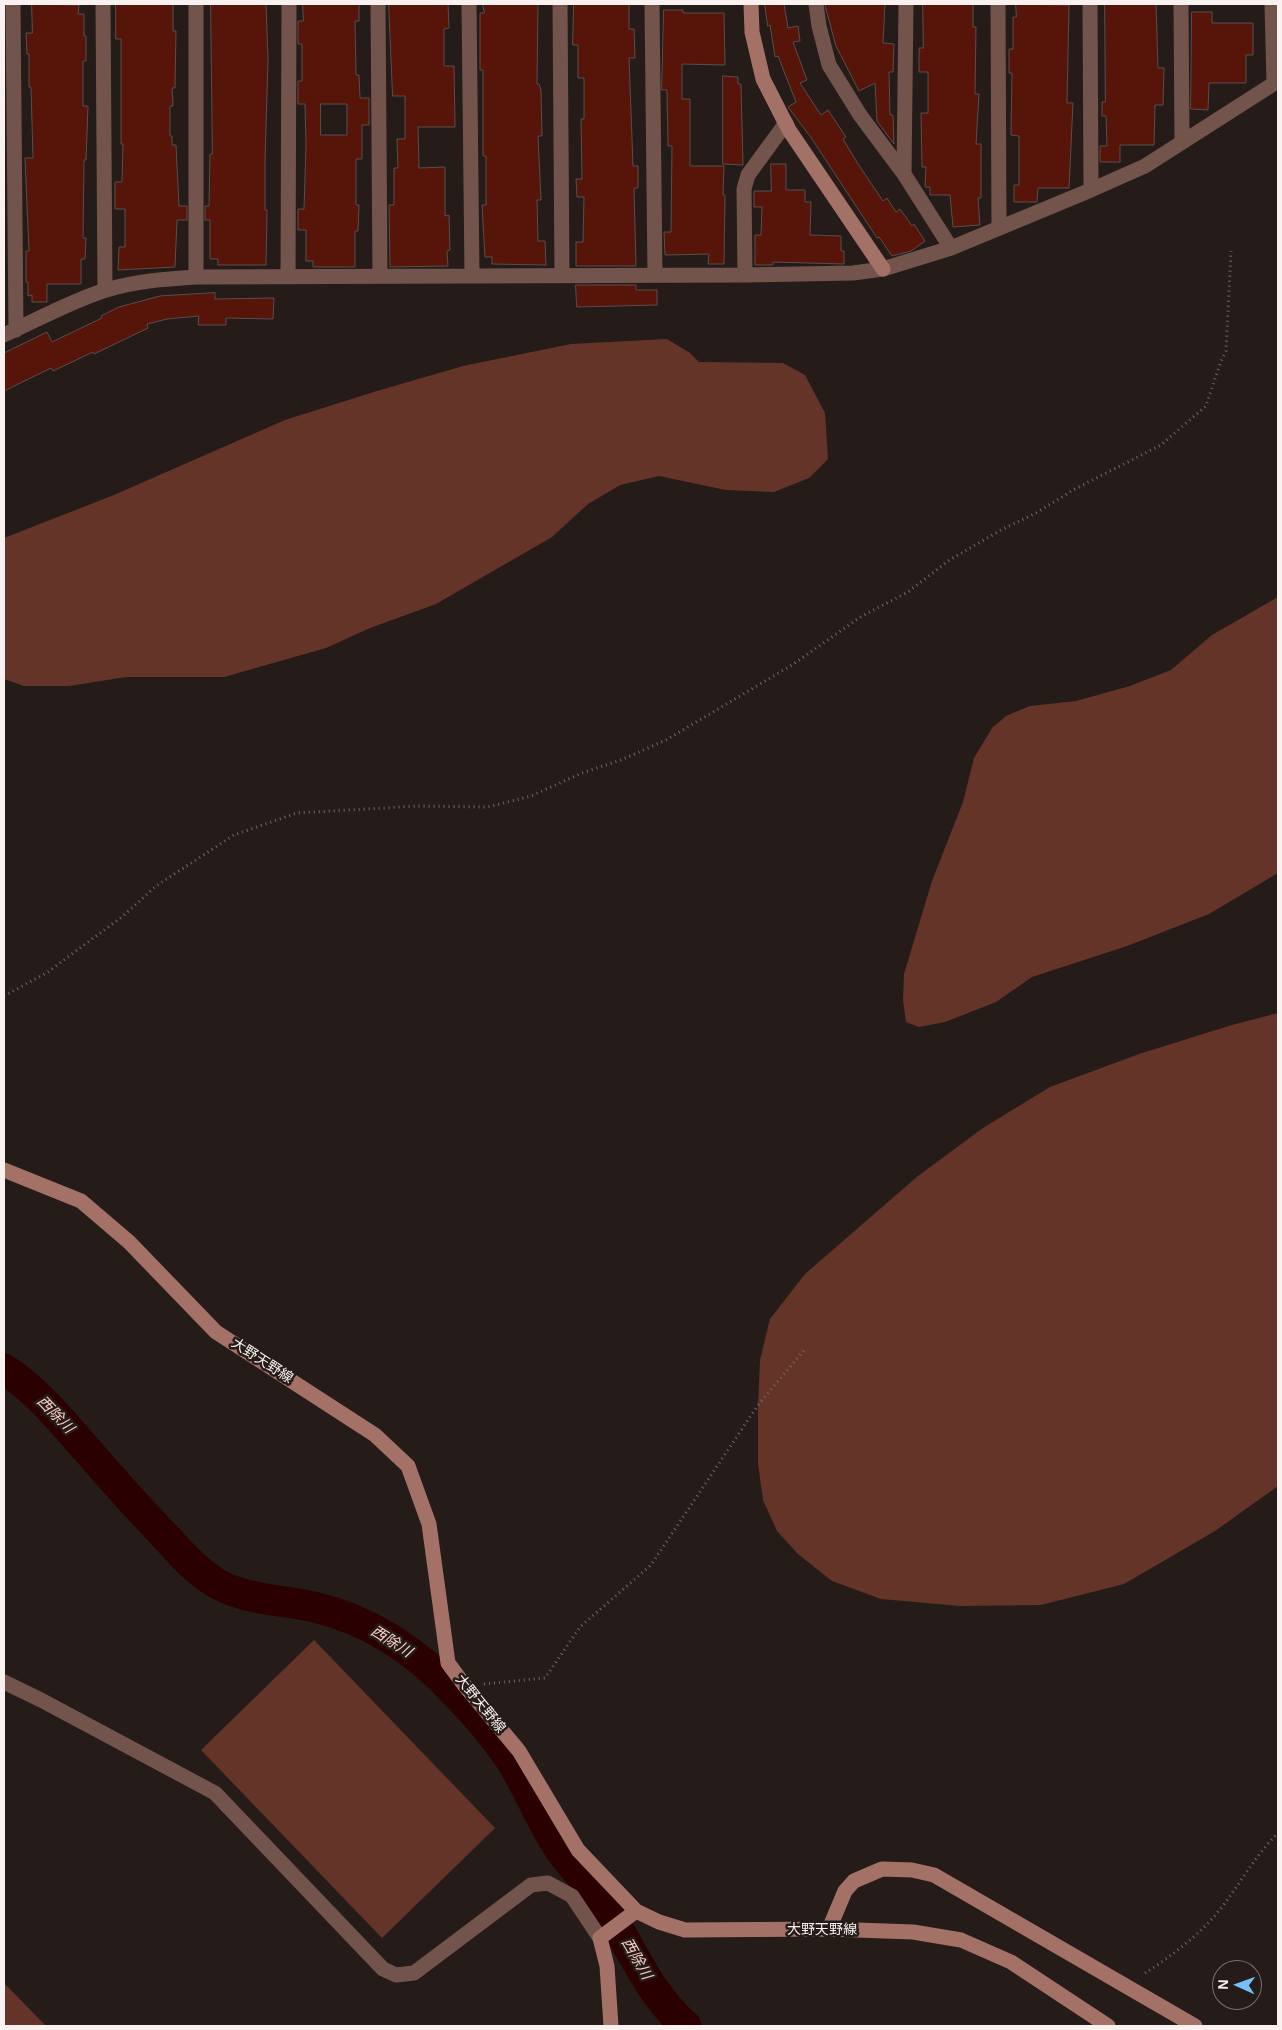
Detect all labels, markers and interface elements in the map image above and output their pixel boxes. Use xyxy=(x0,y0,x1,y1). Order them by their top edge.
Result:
street label: 大野天野線 xyxy=(228,1335,296,1387)
water label: 西除川 xyxy=(33,1393,77,1437)
water label: 西除川 xyxy=(367,1622,415,1662)
street label: 大野天野線 xyxy=(451,1672,509,1736)
street label: 大野天野線 xyxy=(787,1922,857,1938)
water label: 西除川 xyxy=(617,1935,655,1983)
north arrow xyxy=(1212,1960,1262,2010)
text: N xyxy=(1215,1979,1231,1990)

